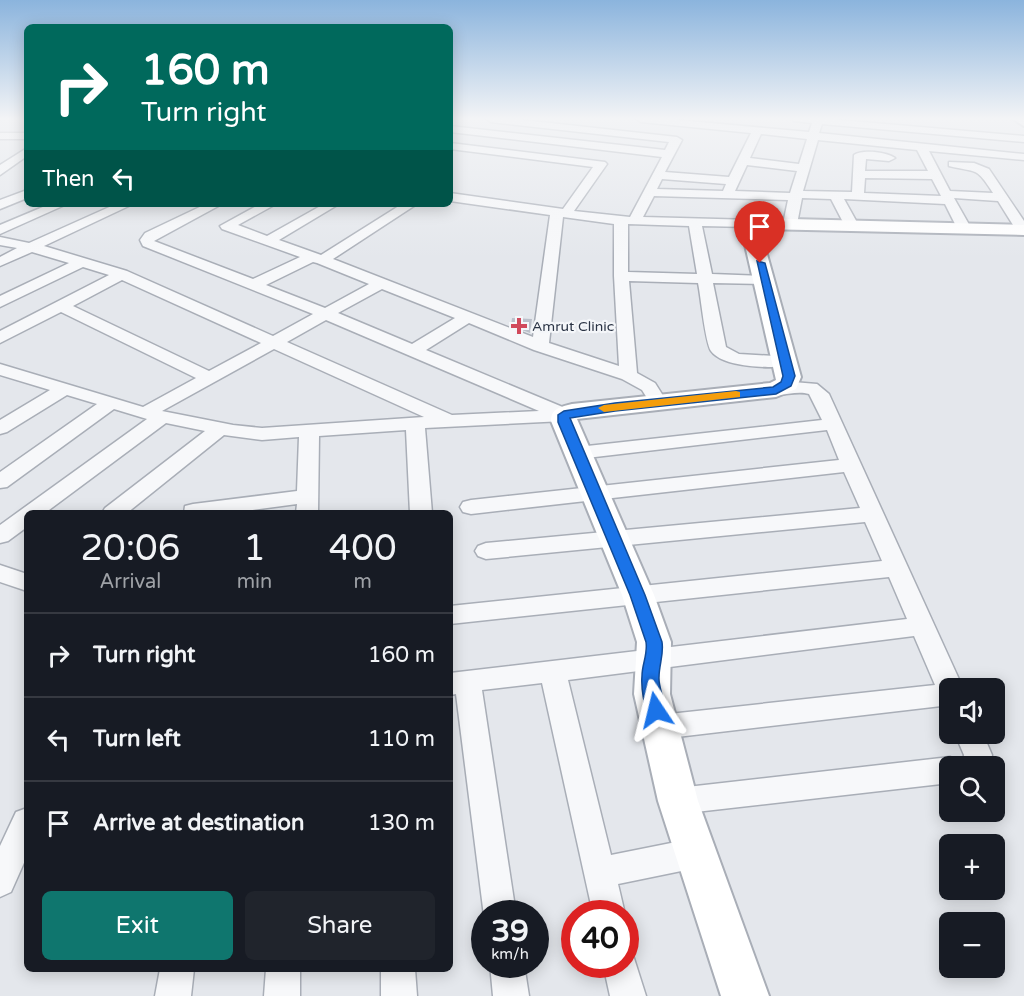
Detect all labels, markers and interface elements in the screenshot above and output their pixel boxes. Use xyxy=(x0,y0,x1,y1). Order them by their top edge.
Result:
text: 160 m xyxy=(141,45,270,96)
icon: right xyxy=(42,48,120,126)
text: Turn right xyxy=(141,96,267,129)
icon: left xyxy=(107,162,140,195)
text: Then xyxy=(42,166,95,192)
pin xyxy=(734,201,785,263)
icon: arrive xyxy=(743,210,776,243)
marker: Amrut Clinic xyxy=(510,317,528,335)
place label: Amrut Clinic xyxy=(532,318,614,335)
text: 20:06 xyxy=(80,527,180,570)
text: 1 xyxy=(243,527,266,570)
text: 400 xyxy=(329,527,397,570)
text: Arrival xyxy=(99,570,161,594)
text: min xyxy=(237,570,272,594)
text: m xyxy=(353,570,372,594)
icon: right xyxy=(42,639,75,672)
text: Turn right xyxy=(93,642,195,668)
text: 160 m xyxy=(368,642,435,668)
position arrow xyxy=(624,678,688,742)
map controls xyxy=(939,678,1005,978)
button: sound xyxy=(939,678,1005,744)
icon: left xyxy=(42,723,75,756)
text: Turn left xyxy=(93,726,181,752)
text: 110 m xyxy=(368,726,435,752)
button: search xyxy=(939,756,1005,822)
icon: arrive xyxy=(42,807,75,840)
text: Arrive at destination xyxy=(93,810,304,836)
text: 130 m xyxy=(368,810,435,836)
button: + xyxy=(939,834,1005,900)
button: Exit xyxy=(42,891,233,960)
button: Share xyxy=(245,891,435,960)
speed limit sign: 40 xyxy=(561,900,639,978)
button: − xyxy=(939,912,1005,978)
text: 39 xyxy=(491,913,529,950)
text: km/h xyxy=(491,945,529,963)

